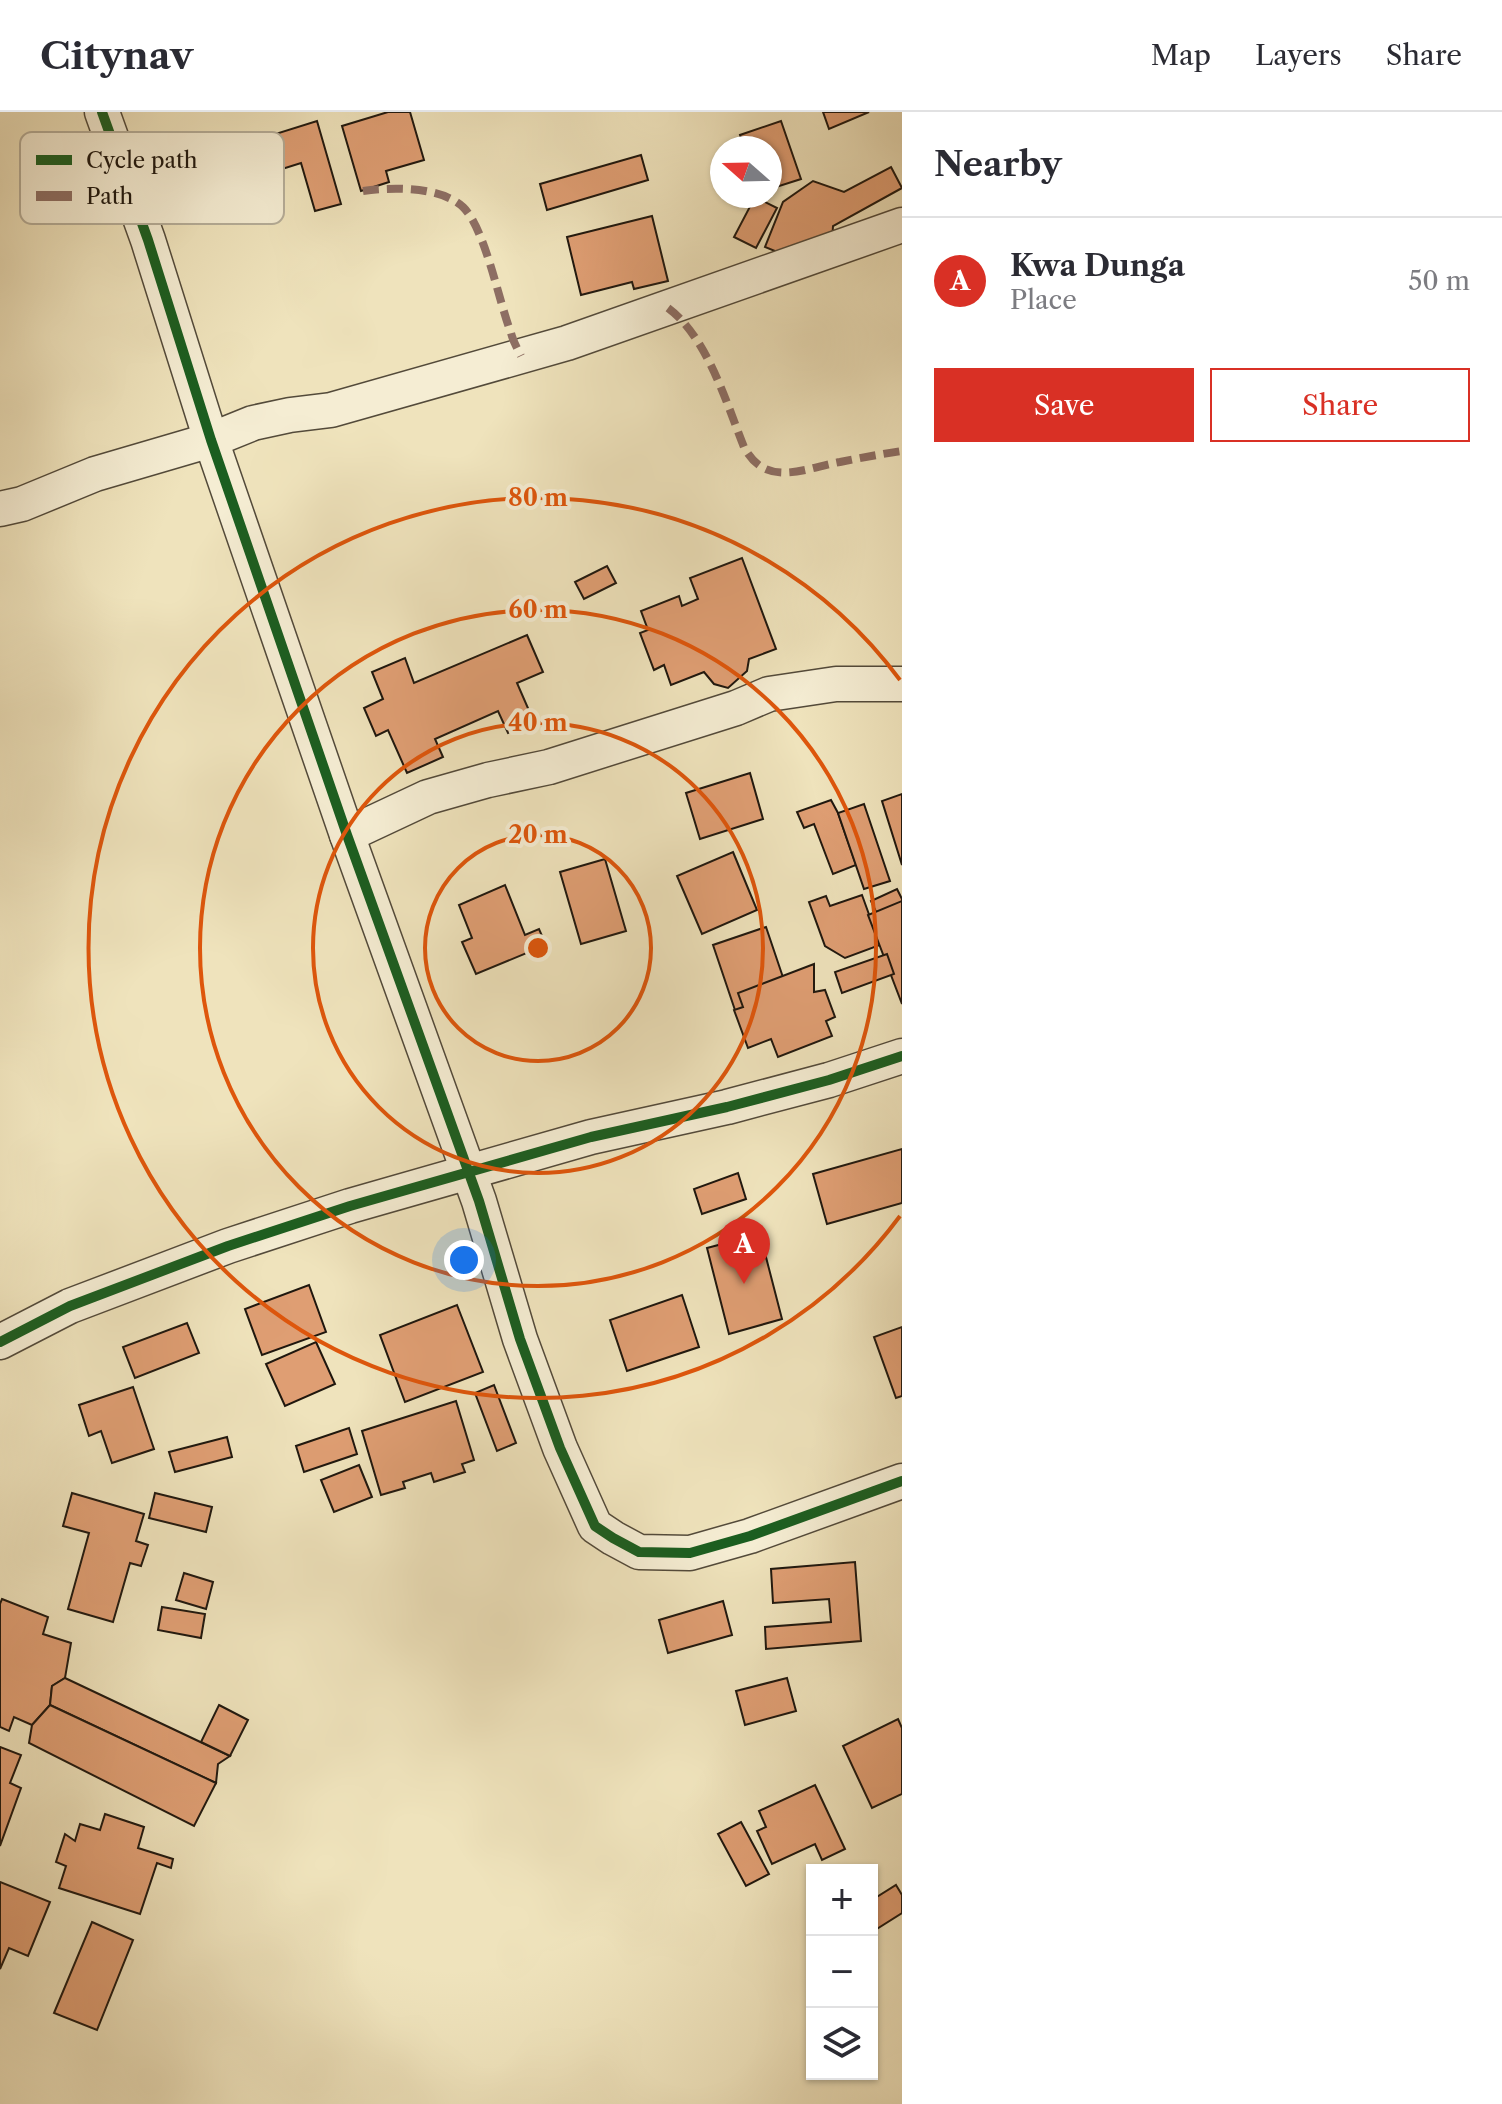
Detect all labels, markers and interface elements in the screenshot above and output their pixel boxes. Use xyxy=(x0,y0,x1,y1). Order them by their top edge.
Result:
text: Citynav xyxy=(40,32,193,79)
text: Map xyxy=(1151,38,1211,72)
text: Layers xyxy=(1255,38,1342,72)
text: Share xyxy=(1386,38,1462,72)
legend xyxy=(20,132,284,224)
north arrow xyxy=(710,136,782,208)
text: Nearby xyxy=(934,143,1062,185)
text: Cycle path xyxy=(86,147,198,174)
text: Path xyxy=(86,183,134,210)
text: Kwa Dunga xyxy=(1010,247,1185,284)
text: A xyxy=(950,265,970,297)
text: 50 m xyxy=(1408,265,1470,297)
text: Place xyxy=(1010,284,1077,316)
button: Save xyxy=(934,368,1194,442)
button: Share xyxy=(1210,368,1470,442)
text: 80 m xyxy=(508,483,568,512)
text: 60 m xyxy=(508,595,568,624)
text: 40 m xyxy=(508,708,568,737)
text: 20 m xyxy=(508,820,568,849)
centre of rings xyxy=(524,934,552,962)
pin: A xyxy=(718,1218,770,1284)
your location xyxy=(444,1240,484,1280)
map controls xyxy=(806,1864,878,2080)
button: + xyxy=(806,1864,878,1936)
button: − xyxy=(806,1936,878,2008)
button: layers xyxy=(806,2008,878,2080)

